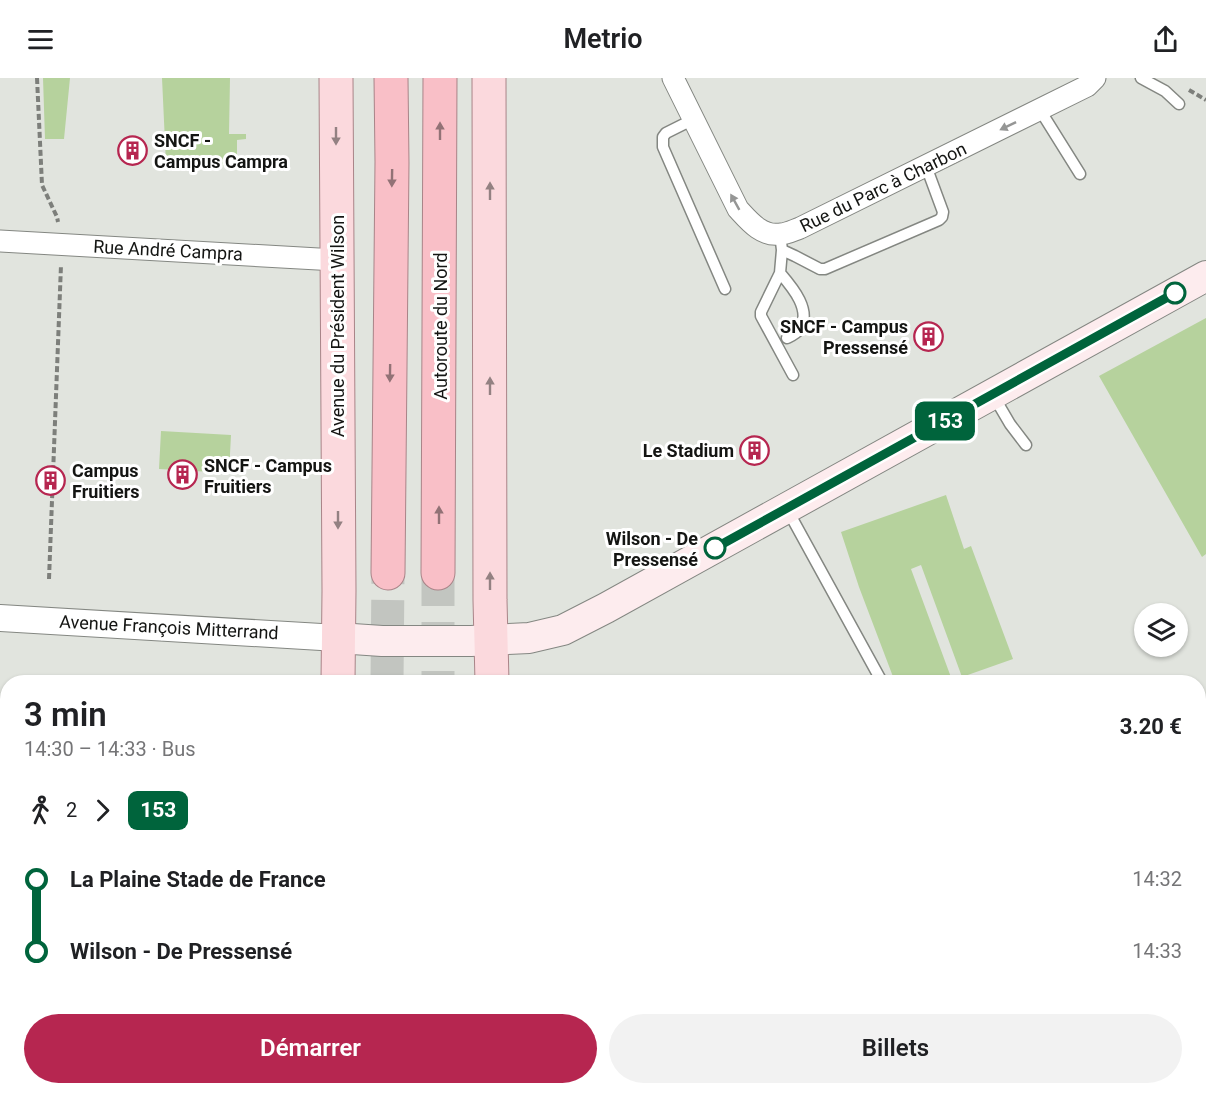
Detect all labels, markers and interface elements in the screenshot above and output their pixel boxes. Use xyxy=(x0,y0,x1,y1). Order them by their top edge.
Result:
icon: menu xyxy=(24,23,57,56)
text: Metrio xyxy=(563,23,643,55)
icon: share xyxy=(1149,23,1182,56)
one-way arrow xyxy=(435,121,445,140)
one-way arrow xyxy=(999,121,1016,131)
one-way arrow xyxy=(331,127,341,146)
place label: SNCF - Campus Campra xyxy=(154,130,288,172)
building icon: SNCF - Campus Campra xyxy=(117,134,149,166)
street label: Rue du Parc à Charbon xyxy=(796,138,970,236)
one-way arrow xyxy=(387,169,397,188)
one-way arrow xyxy=(485,181,495,200)
one-way arrow xyxy=(730,194,740,211)
street label: Avenue du Président Wilson xyxy=(327,215,348,437)
street label: Rue André Campra xyxy=(93,236,243,264)
street label: Autoroute du Nord xyxy=(430,252,451,400)
unlabelled marker xyxy=(1164,282,1186,304)
place label: SNCF - Campus Pressensé xyxy=(780,316,908,358)
building icon: SNCF - Campus Pressensé xyxy=(913,320,945,352)
one-way arrow xyxy=(385,364,395,383)
one-way arrow xyxy=(485,376,495,395)
line badge: 153 xyxy=(910,402,980,440)
text: 153 xyxy=(927,409,963,433)
building icon: Le Stadium xyxy=(739,434,771,466)
place label: Le Stadium xyxy=(643,440,734,461)
place label: SNCF - Campus Fruitiers xyxy=(204,455,332,497)
building icon: SNCF - Campus Fruitiers xyxy=(167,459,199,491)
place label: Campus Fruitiers xyxy=(72,460,140,502)
building icon: Campus Fruitiers xyxy=(35,464,67,496)
one-way arrow xyxy=(434,505,443,524)
one-way arrow xyxy=(334,511,343,530)
place label: Wilson - De Pressensé xyxy=(606,528,698,570)
marker: Wilson - De Pressensé xyxy=(704,537,726,559)
one-way arrow xyxy=(485,571,495,590)
map controls xyxy=(1134,603,1188,657)
button: layers xyxy=(1134,603,1188,657)
street label: Avenue François Mitterrand xyxy=(59,611,279,643)
text: 3 min xyxy=(24,695,107,734)
text: 3.20 € xyxy=(1120,714,1182,739)
text: 14:30 – 14:33 · Bus xyxy=(24,737,196,761)
icon: walk xyxy=(24,794,57,827)
icon: forward xyxy=(86,794,119,827)
text: 2 xyxy=(66,798,77,822)
text: 153 xyxy=(140,798,176,822)
text: La Plaine Stade de France xyxy=(70,867,326,892)
text: 14:32 xyxy=(1132,867,1182,891)
text: Wilson - De Pressensé xyxy=(70,939,292,964)
text: 14:33 xyxy=(1132,939,1182,963)
button: Démarrer xyxy=(24,1014,597,1083)
button: Billets xyxy=(609,1014,1182,1083)

